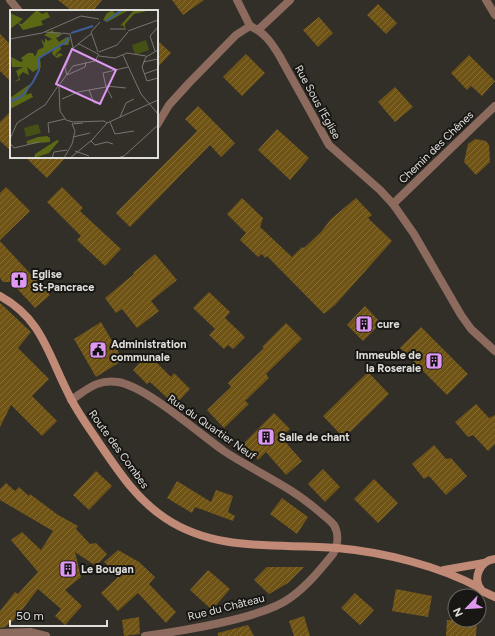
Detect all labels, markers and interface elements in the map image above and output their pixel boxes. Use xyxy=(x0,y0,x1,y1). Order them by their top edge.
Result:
inset map xyxy=(10,10,158,158)
street label: Rue Sous l'Eglise xyxy=(292,63,343,141)
street label: Chemin des Chênes xyxy=(396,108,476,186)
place label: Eglise St-Pancrace xyxy=(32,268,94,294)
church icon: Eglise St-Pancrace xyxy=(9,270,29,290)
building icon: cure xyxy=(354,314,374,334)
place label: cure xyxy=(377,318,400,331)
place label: Administration communale xyxy=(111,338,186,364)
public building icon: Administration communale xyxy=(88,340,108,360)
place label: Immeuble de la Roseraie xyxy=(356,349,421,375)
building icon: Immeuble de la Roseraie xyxy=(424,351,444,371)
street label: Rue du Quartier Neuf xyxy=(165,392,259,463)
street label: Route des Combes xyxy=(86,408,151,491)
building icon: Salle de chant xyxy=(256,427,276,447)
place label: Salle de chant xyxy=(279,431,350,444)
building icon: Le Bougan xyxy=(58,559,78,579)
place label: Le Bougan xyxy=(81,563,134,576)
north arrow xyxy=(447,588,487,628)
street label: Rue du Château xyxy=(186,592,266,623)
scale bar xyxy=(10,602,107,628)
text: N xyxy=(451,605,466,619)
text: 50 m xyxy=(16,609,44,623)

